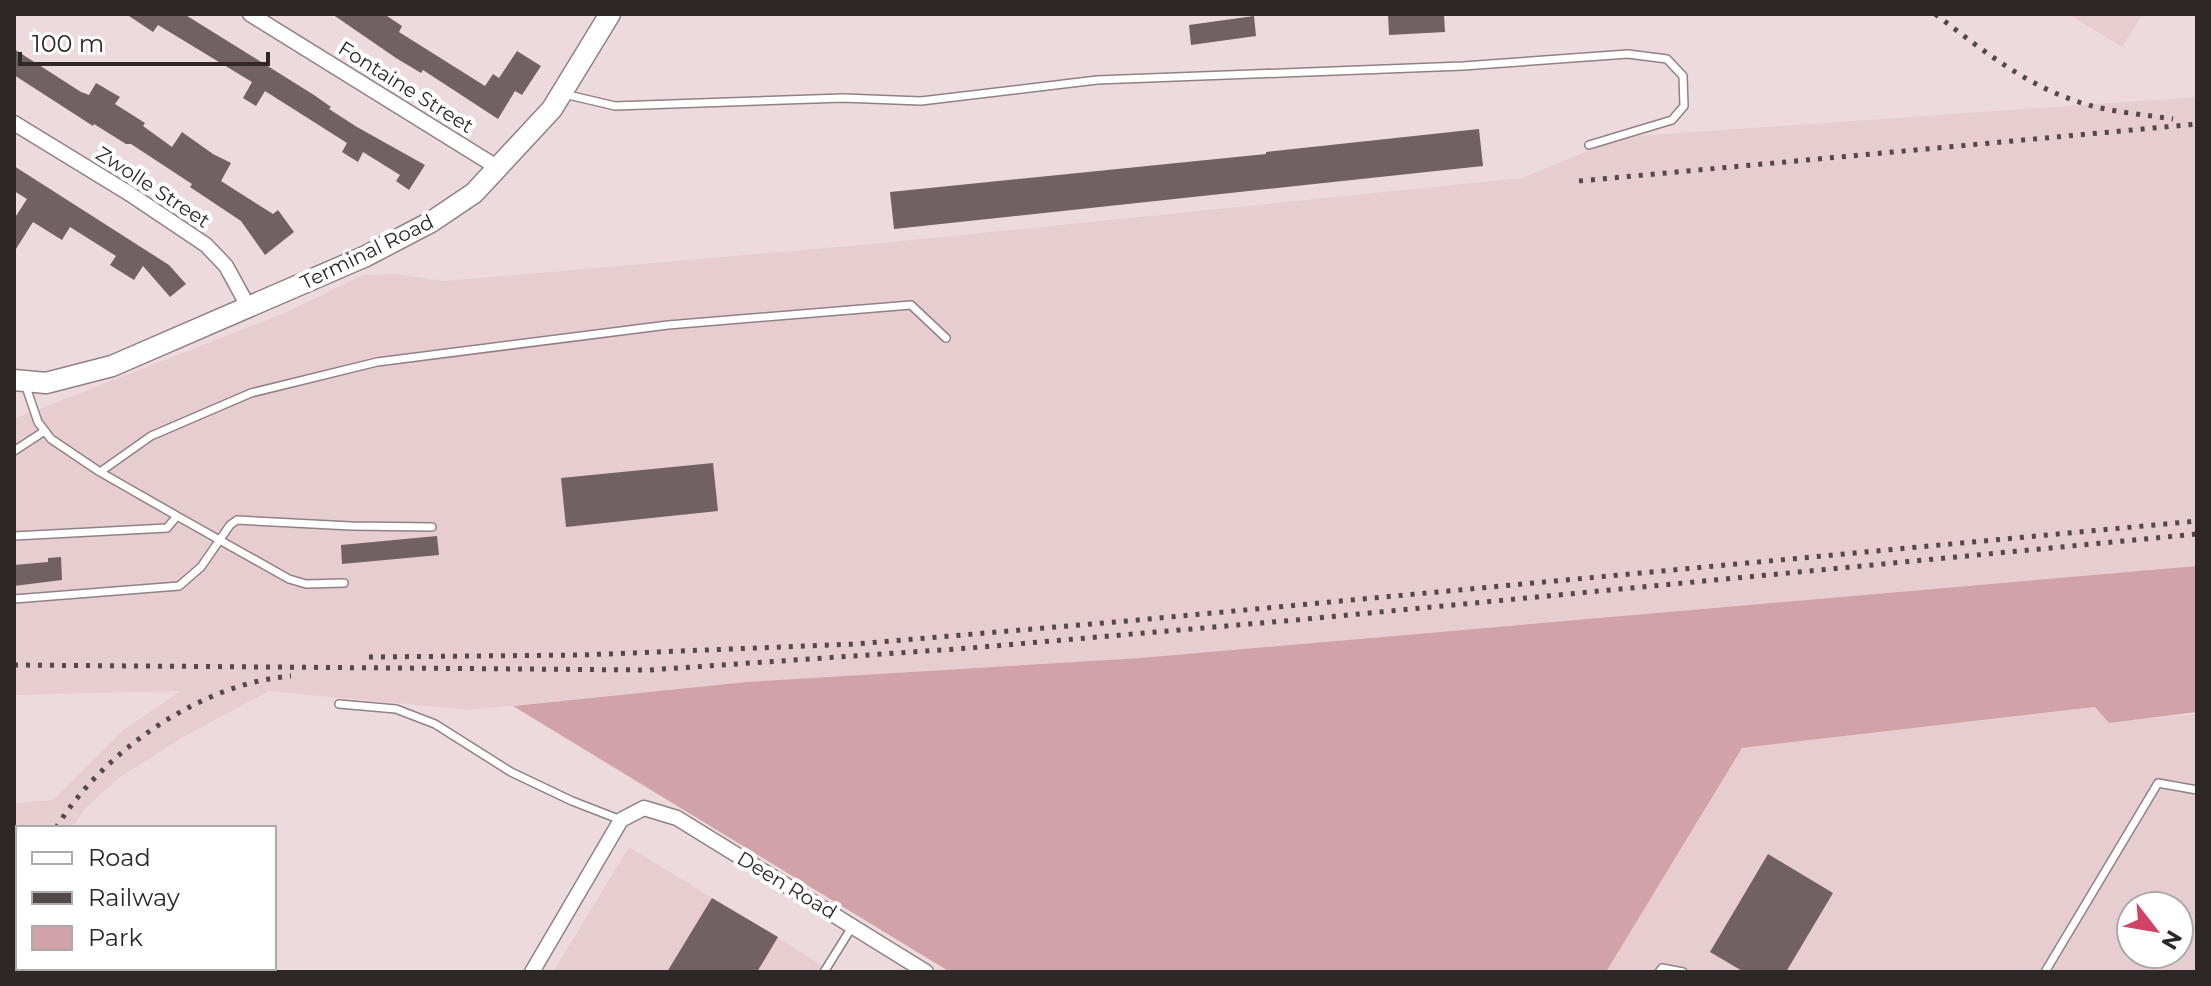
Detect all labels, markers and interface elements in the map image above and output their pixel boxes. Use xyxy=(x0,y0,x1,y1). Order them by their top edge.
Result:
scale bar xyxy=(20,16,268,66)
text: 100 m xyxy=(32,29,104,58)
street label: Fontaine Street xyxy=(334,36,478,138)
street label: Zwolle Street xyxy=(91,141,215,233)
street label: Terminal Road xyxy=(296,209,438,295)
legend xyxy=(16,826,276,970)
text: Road xyxy=(88,843,151,872)
street label: Deen Road xyxy=(733,846,841,924)
text: Railway xyxy=(88,883,180,912)
north arrow xyxy=(2115,890,2195,970)
text: Park xyxy=(88,923,143,952)
text: N xyxy=(2156,925,2188,955)

